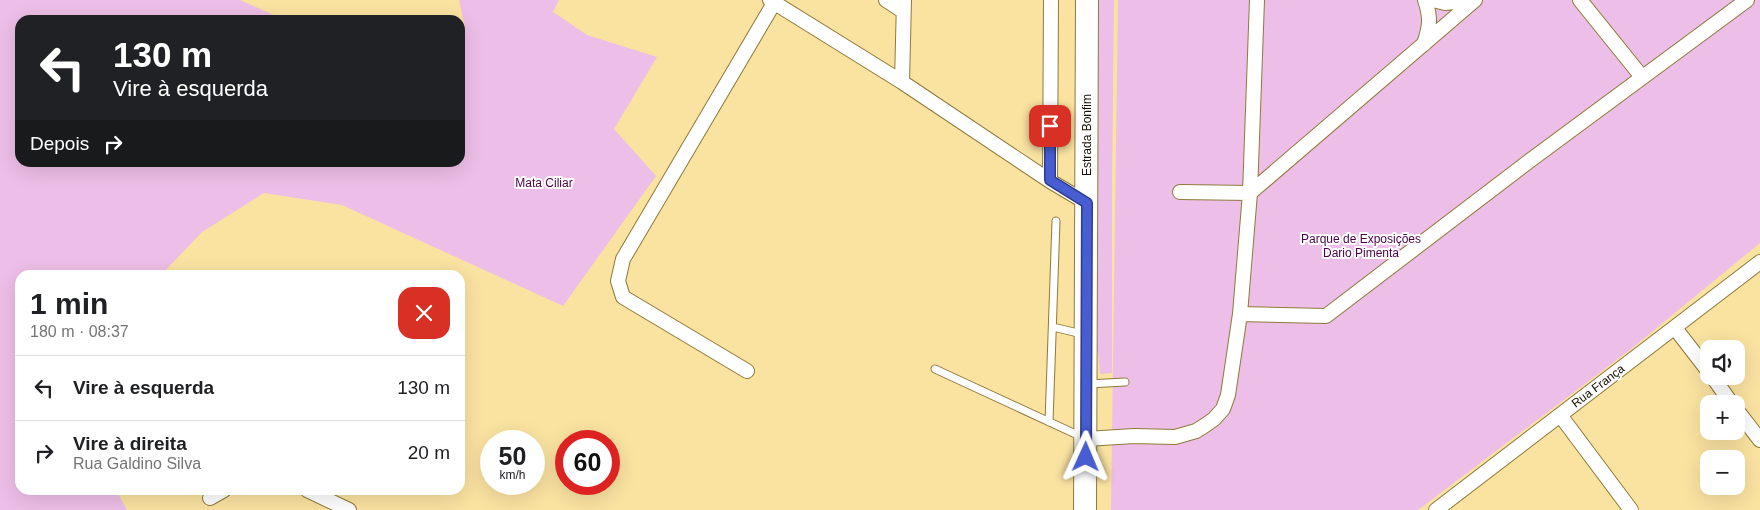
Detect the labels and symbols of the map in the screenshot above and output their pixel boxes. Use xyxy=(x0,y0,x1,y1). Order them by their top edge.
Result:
street label: Estrada Bonfim xyxy=(1080,94,1094,176)
pin xyxy=(1029,105,1071,147)
park label: Mata Ciliar xyxy=(515,176,573,190)
park label: Parque de Exposições Dario Pimenta xyxy=(1301,232,1421,260)
street label: Rua França xyxy=(1569,361,1628,410)
speed limit sign: 60 xyxy=(555,430,620,495)
position arrow xyxy=(1059,430,1111,482)

